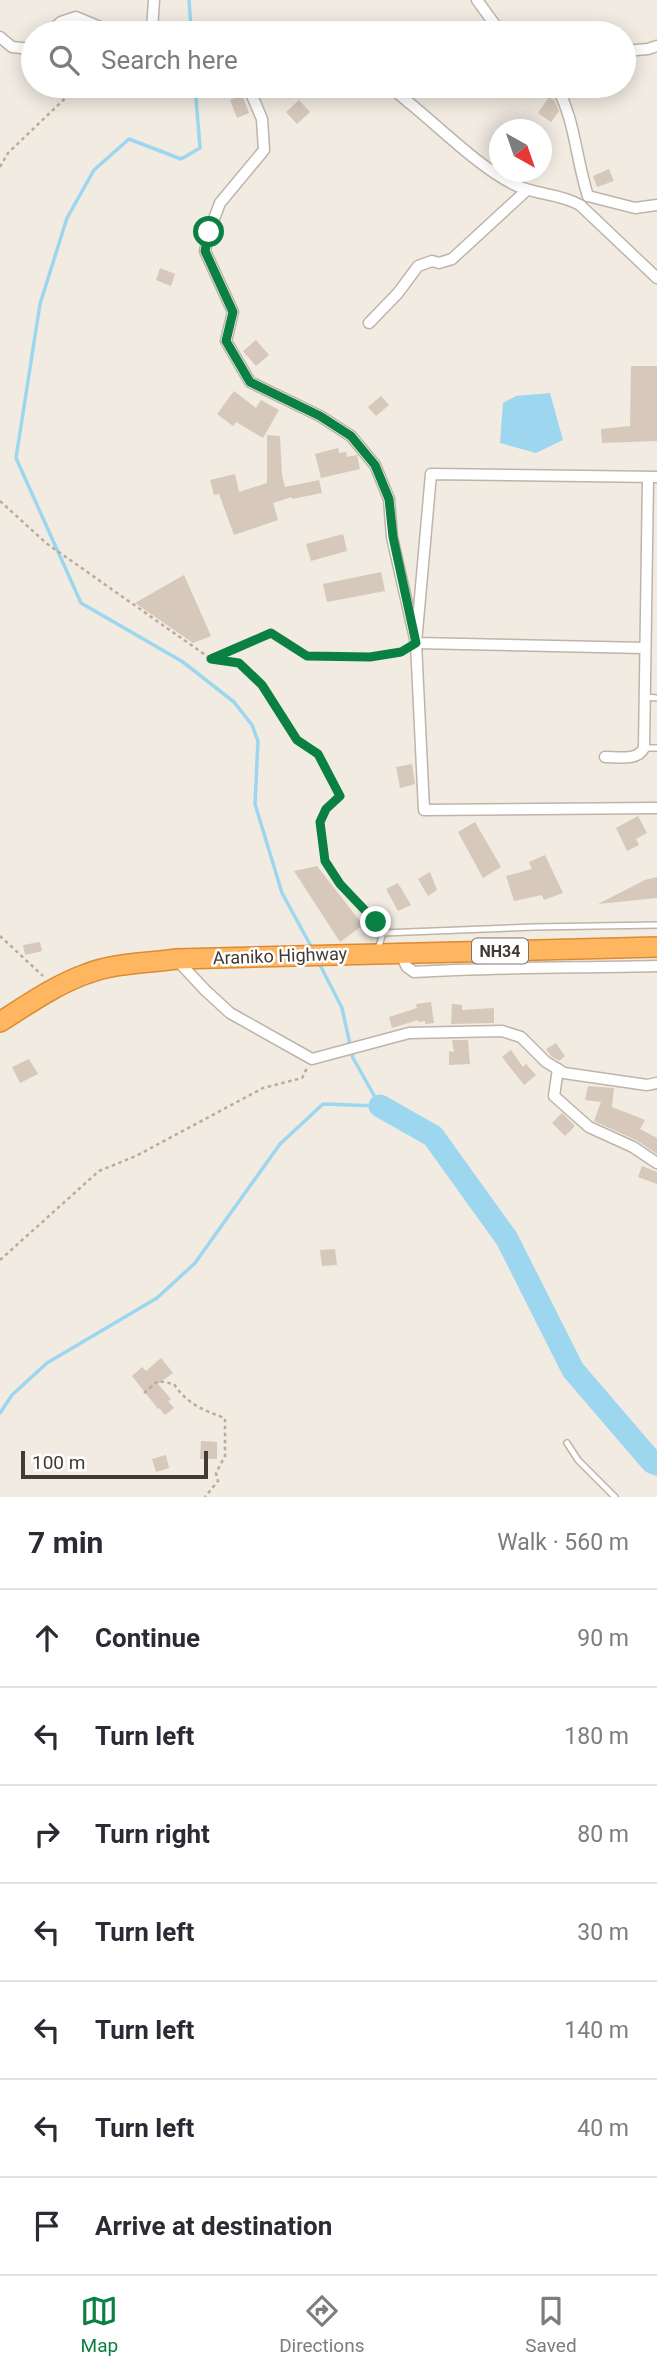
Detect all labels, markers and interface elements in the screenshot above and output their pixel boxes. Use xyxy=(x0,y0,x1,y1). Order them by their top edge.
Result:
search box xyxy=(21,21,636,98)
icon: search xyxy=(45,41,83,79)
text: Search here xyxy=(101,45,238,75)
north arrow xyxy=(489,119,552,182)
route start xyxy=(193,216,224,247)
route end xyxy=(360,906,391,937)
road number: NH34 xyxy=(472,939,528,964)
street label: Araniko Highway xyxy=(212,943,348,968)
scale bar xyxy=(21,1448,208,1480)
text: 100 m xyxy=(32,1451,85,1474)
text: 7 min xyxy=(28,1525,103,1560)
text: Walk · 560 m xyxy=(497,1529,629,1556)
icon: ahead xyxy=(28,1619,66,1657)
text: Continue xyxy=(95,1623,200,1653)
text: 90 m xyxy=(577,1625,629,1652)
icon: left xyxy=(28,1717,66,1755)
text: Turn left xyxy=(95,1721,194,1751)
text: 180 m xyxy=(564,1723,629,1750)
icon: right xyxy=(28,1815,66,1853)
text: Turn right xyxy=(95,1819,210,1849)
text: 80 m xyxy=(577,1821,629,1848)
icon: left xyxy=(28,1913,66,1951)
text: Turn left xyxy=(95,1917,194,1947)
text: 30 m xyxy=(577,1919,629,1946)
icon: left xyxy=(28,2011,66,2049)
text: Turn left xyxy=(95,2015,194,2045)
text: 140 m xyxy=(564,2017,629,2044)
icon: left xyxy=(28,2109,66,2147)
text: Turn left xyxy=(95,2113,194,2143)
text: 40 m xyxy=(577,2115,629,2142)
icon: arrive xyxy=(28,2207,66,2245)
text: Arrive at destination xyxy=(95,2211,332,2241)
tab: Map xyxy=(80,2292,118,2357)
tab: Directions xyxy=(279,2292,364,2357)
tab: Saved xyxy=(525,2292,577,2357)

